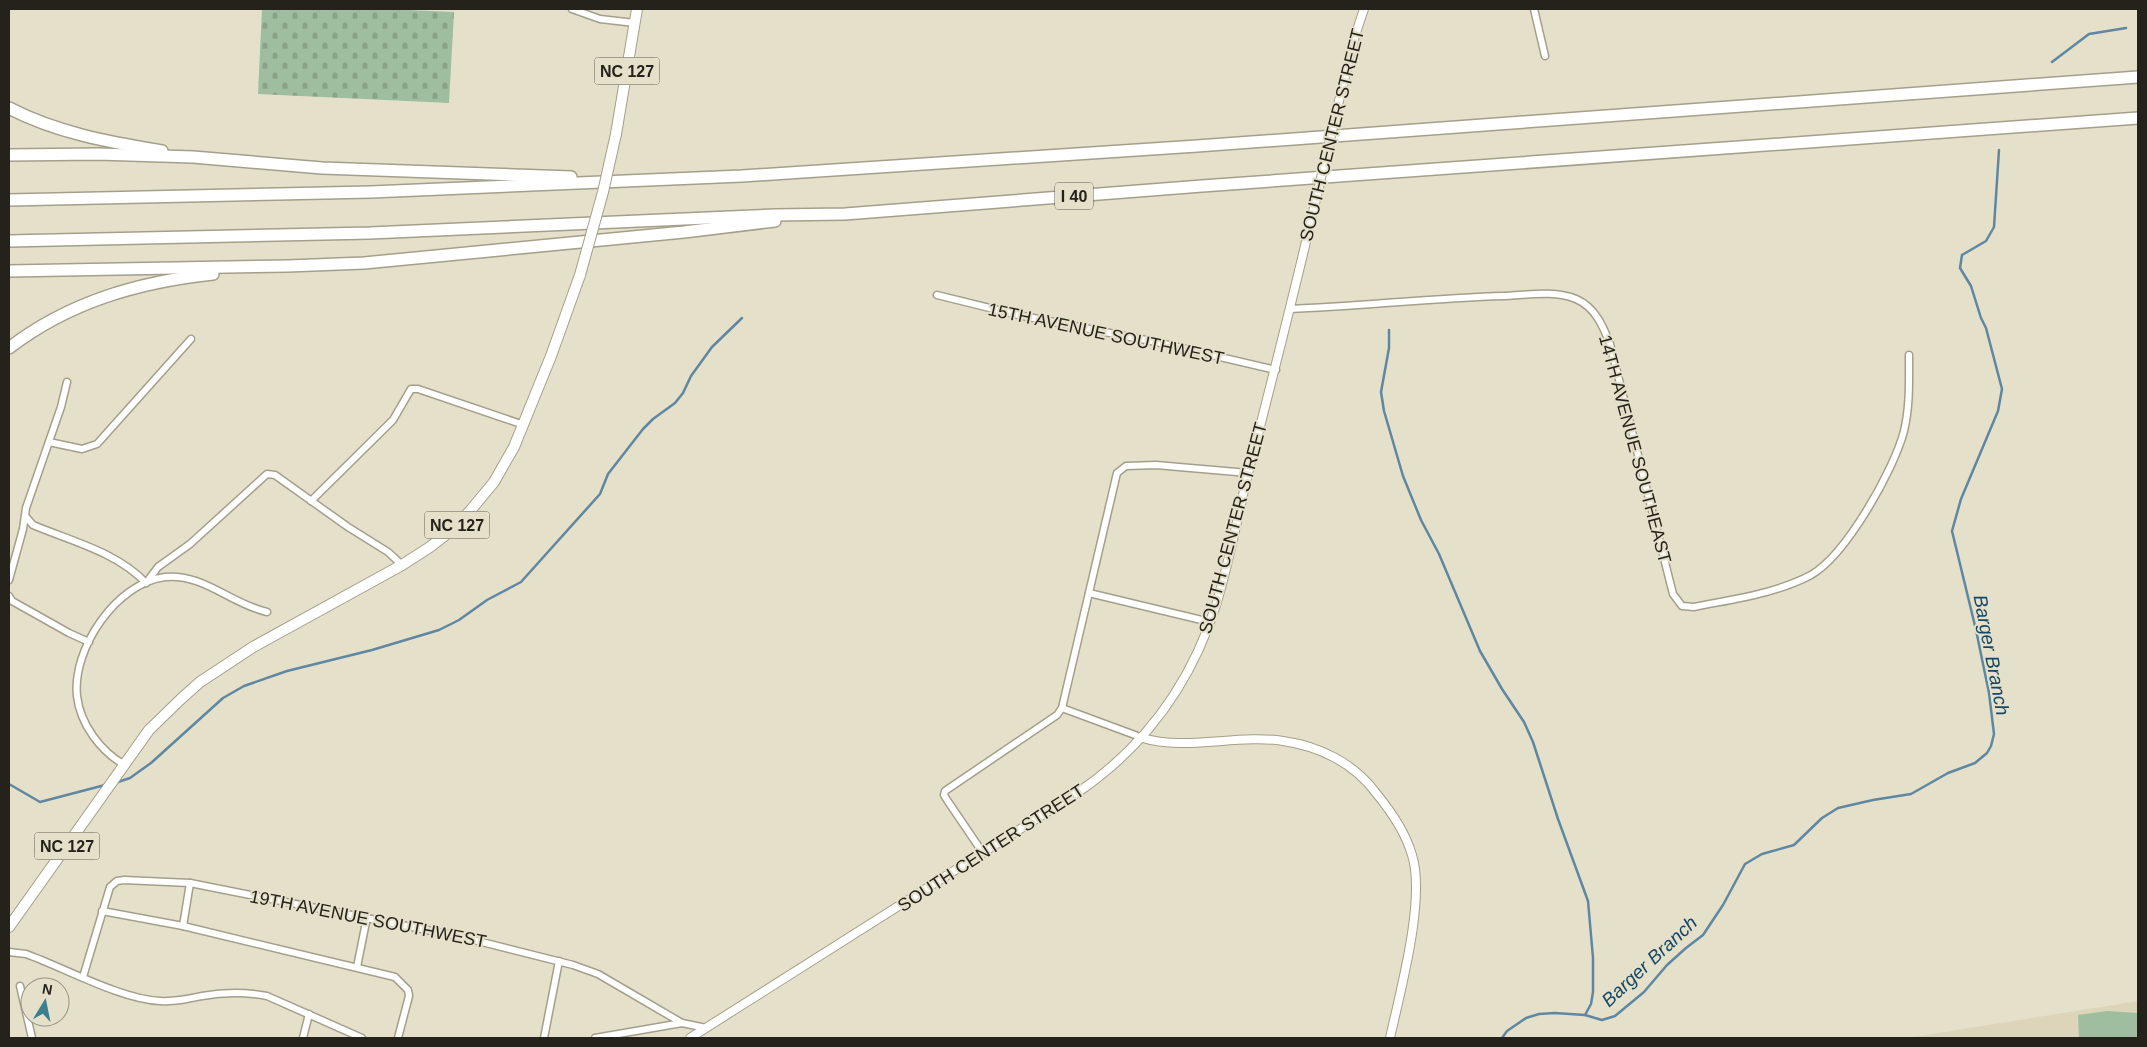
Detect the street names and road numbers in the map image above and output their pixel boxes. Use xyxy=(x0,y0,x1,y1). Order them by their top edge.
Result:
street label: SOUTH CENTER STREET xyxy=(1296,27,1368,243)
road number: NC 127 xyxy=(594,58,660,84)
road number: I 40 xyxy=(1055,182,1093,210)
street label: 15TH AVENUE SOUTHWEST xyxy=(986,299,1226,369)
street label: 14TH AVENUE SOUTHEAST xyxy=(1595,333,1675,565)
street label: SOUTH CENTER STREET xyxy=(1195,420,1271,636)
road number: NC 127 xyxy=(424,512,490,538)
street label: SOUTH CENTER STREET xyxy=(894,780,1088,916)
road number: NC 127 xyxy=(34,832,100,859)
street label: 19TH AVENUE SOUTHWEST xyxy=(248,886,488,952)

